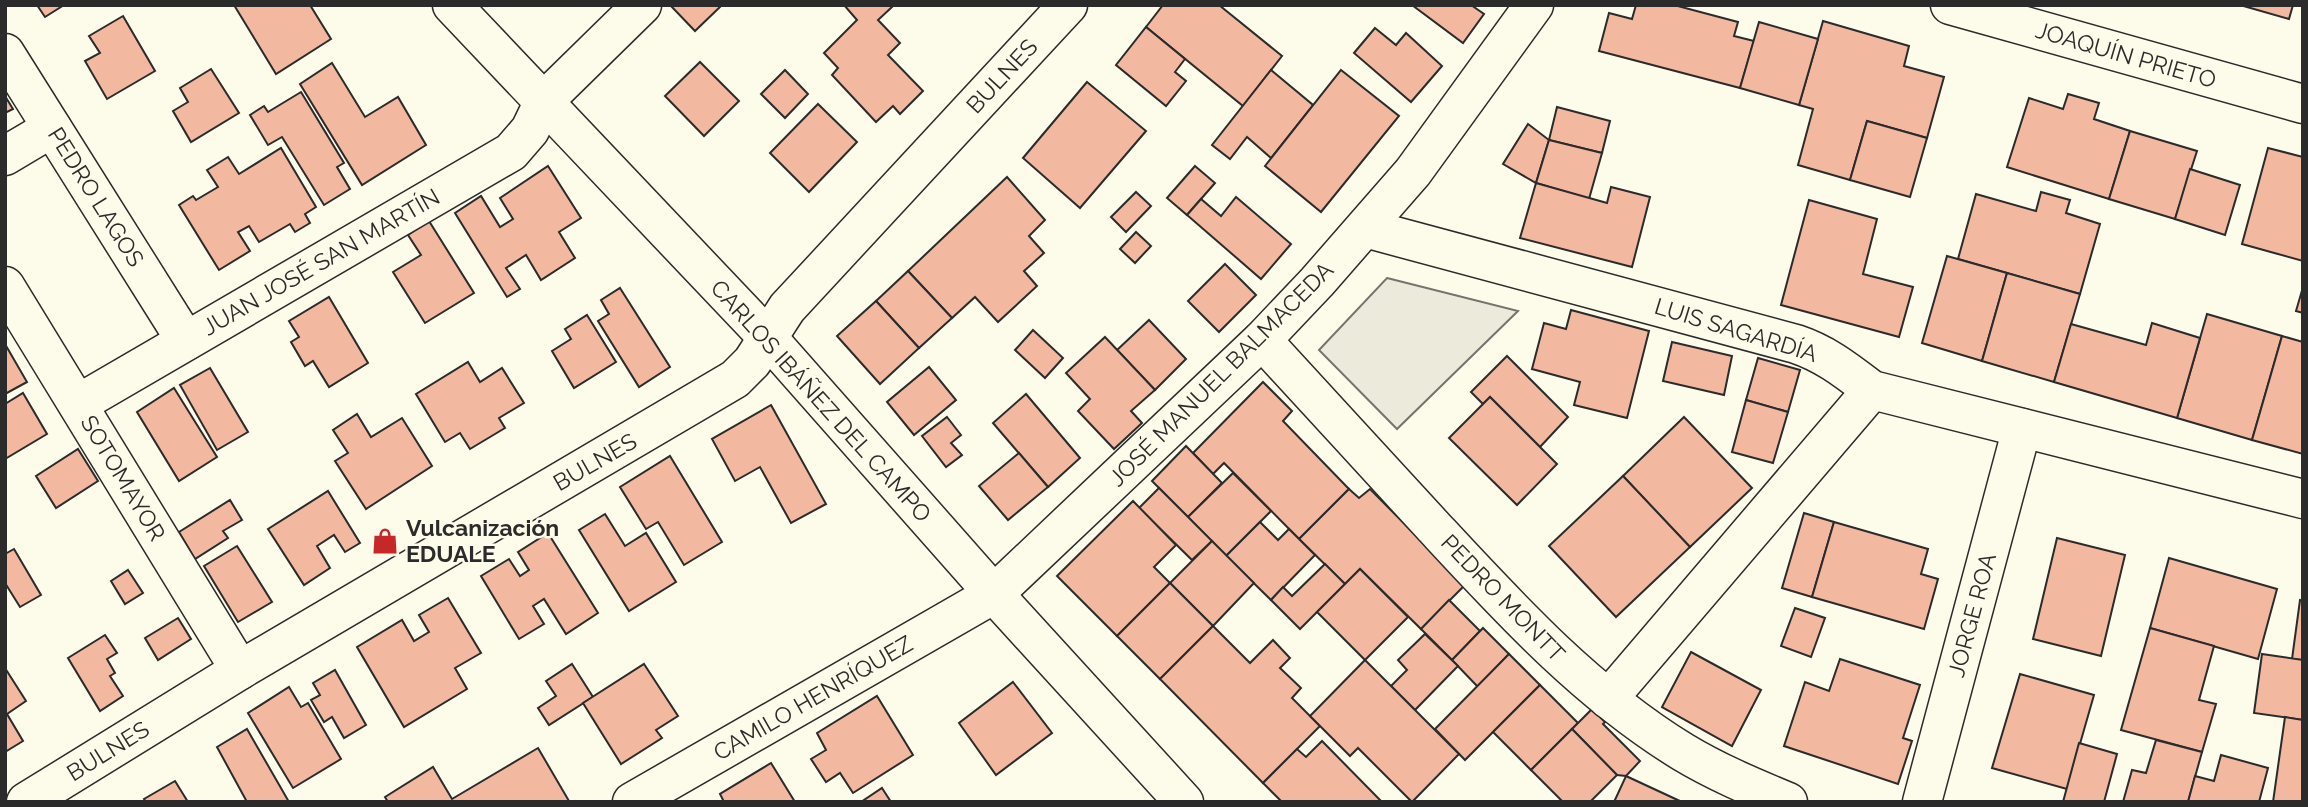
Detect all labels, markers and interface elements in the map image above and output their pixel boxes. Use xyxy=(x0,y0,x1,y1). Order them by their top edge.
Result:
street label: JOAQUÍN PRIETO xyxy=(2033,16,2219,93)
street label: BULNES xyxy=(960,33,1043,118)
street label: PEDRO LAGOS xyxy=(43,122,150,271)
street label: JUAN JOSÉ SAN MARTÍN xyxy=(197,183,444,341)
street label: JOSÉ MANUEL BALMACEDA xyxy=(1103,256,1339,491)
street label: CARLOS IBÁÑEZ DEL CAMPO xyxy=(706,274,937,527)
street label: LUIS SAGARDÍA xyxy=(1651,292,1821,367)
street label: SOTOMAYOR xyxy=(75,410,171,545)
street label: BULNES xyxy=(548,427,641,496)
place label: Vulcanización EDUALE xyxy=(406,514,559,567)
shop icon: Vulcanización EDUALE xyxy=(370,526,400,556)
street label: PEDRO MONTT xyxy=(1436,529,1571,667)
street label: JORGE ROA xyxy=(1942,550,2001,680)
street label: CAMILO HENRÍQUEZ xyxy=(708,630,917,766)
street label: BULNES xyxy=(62,715,154,786)

